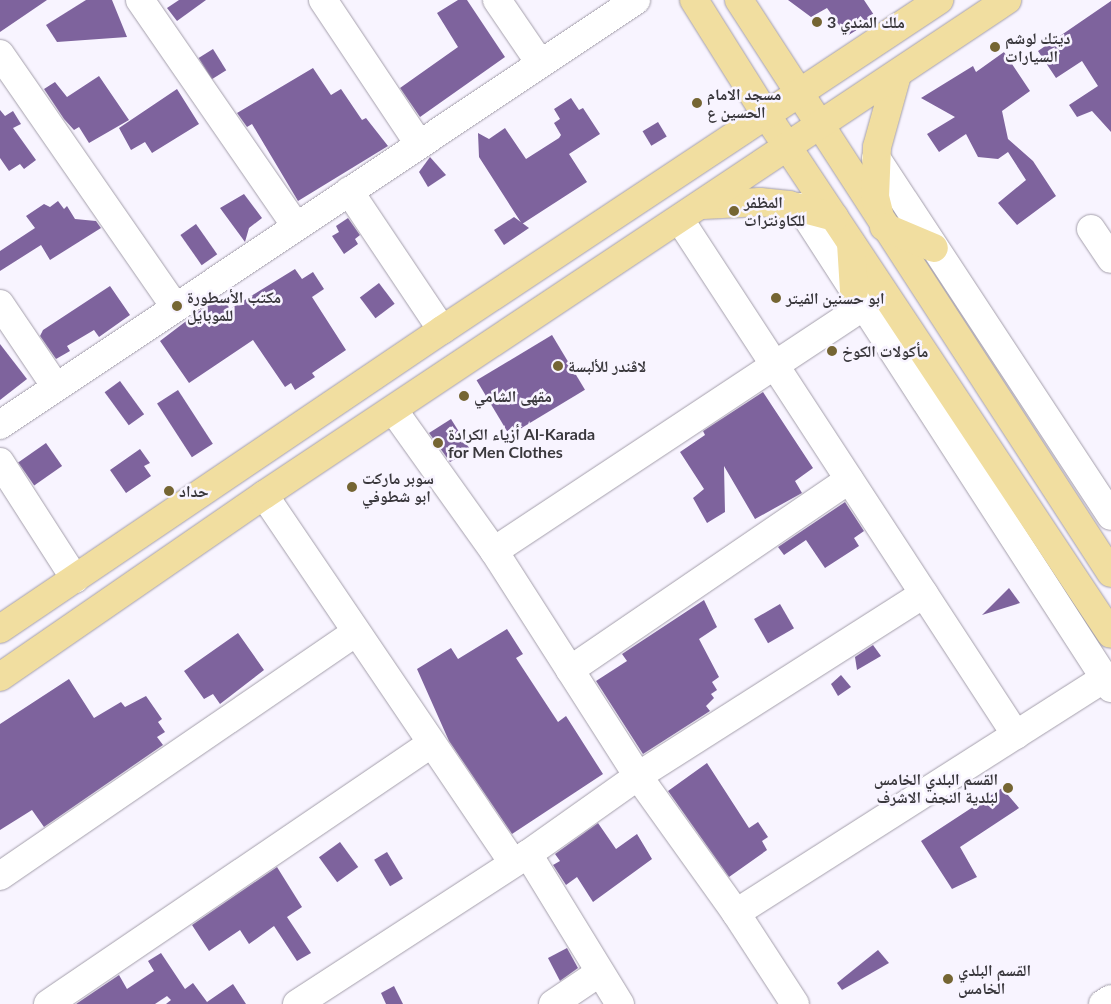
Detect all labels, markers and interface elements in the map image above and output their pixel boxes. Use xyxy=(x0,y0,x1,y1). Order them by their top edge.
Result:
place label: ملك المندي 3 xyxy=(827,12,905,32)
marker: ملك المندي 3 xyxy=(811,16,823,28)
place label: ديتك لوشم السيارات xyxy=(1005,28,1070,66)
marker: ديتك لوشم السيارات xyxy=(989,41,1001,53)
place label: مسجد الامام الحسين ع xyxy=(707,84,781,122)
marker: مسجد الامام الحسين ع xyxy=(691,97,703,109)
place label: المظفر للكاونترات xyxy=(744,192,805,230)
marker: المظفر للكاونترات xyxy=(728,205,740,217)
place label: مكتب الأسطورة للموبايل xyxy=(187,287,281,325)
place label: ابو حسنين الفيتر xyxy=(786,288,885,308)
marker: ابو حسنين الفيتر xyxy=(770,292,782,304)
marker: مكتب الأسطورة للموبايل xyxy=(171,300,183,312)
place label: مأكولات الكوخ xyxy=(842,341,928,361)
marker: مأكولات الكوخ xyxy=(826,345,838,357)
place label: لاڤندر للألبسة xyxy=(568,356,646,376)
marker: لاڤندر للألبسة xyxy=(552,360,564,372)
place label: مقهى الشامي xyxy=(474,386,552,406)
marker: مقهى الشامي xyxy=(458,390,470,402)
place label: أزياء الكرادة Al-Karada for Men Clothes xyxy=(448,424,595,462)
marker: أزياء الكرادة Al-Karada for Men Clothes xyxy=(432,437,444,449)
place label: سوبر ماركت ابو شطوفي xyxy=(362,468,434,506)
place label: حداد xyxy=(179,481,209,501)
marker: سوبر ماركت ابو شطوفي xyxy=(346,481,358,493)
marker: حداد xyxy=(163,485,175,497)
place label: القسم البلدي الخامس لبلدية النجف الاشرف xyxy=(874,769,998,807)
marker: القسم البلدي الخامس لبلدية النجف الاشرف xyxy=(1002,782,1014,794)
place label: القسم البلدي الخامس xyxy=(958,960,1031,998)
marker: القسم البلدي الخامس xyxy=(942,973,954,985)

